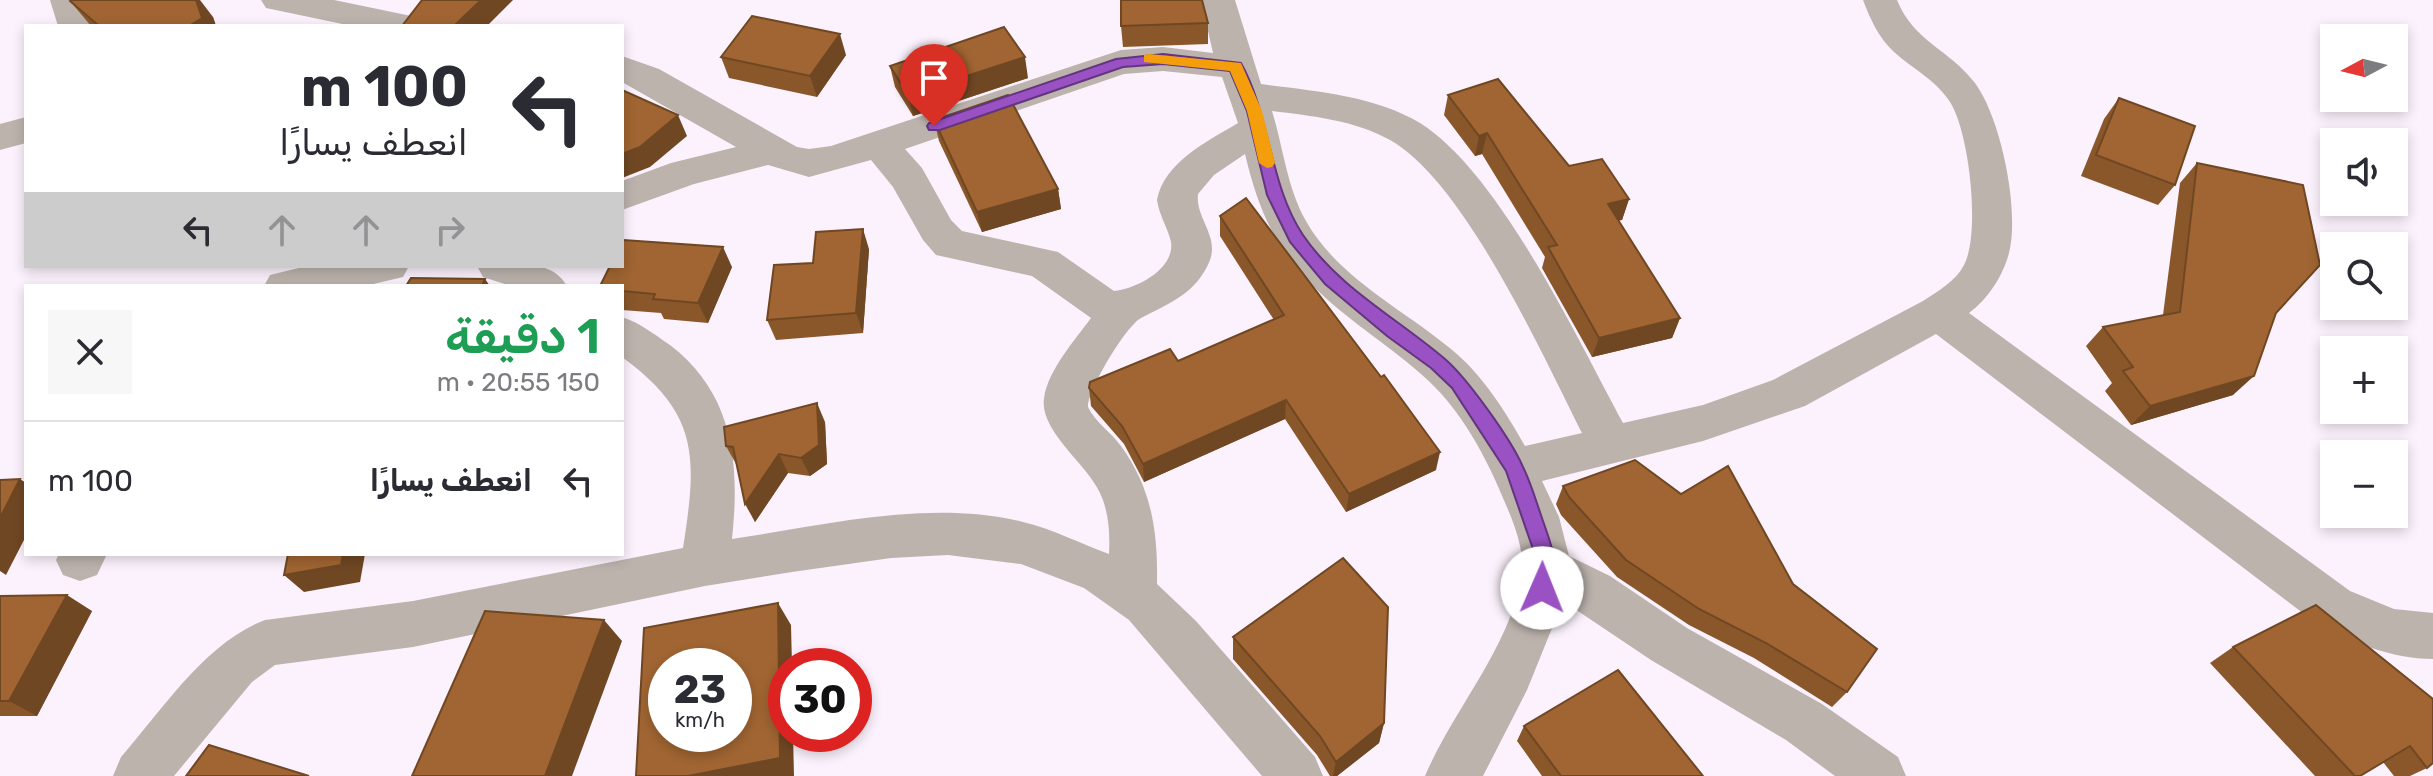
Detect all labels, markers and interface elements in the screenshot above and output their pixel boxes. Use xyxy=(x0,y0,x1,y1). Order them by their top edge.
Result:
north arrow xyxy=(2320,24,2408,112)
map controls xyxy=(2320,24,2408,528)
pin xyxy=(900,44,968,126)
text: 100 m xyxy=(301,54,468,120)
icon: left xyxy=(496,56,600,160)
icon: arrive xyxy=(912,56,956,100)
text: انعطف يسارًا xyxy=(279,121,468,164)
button: sound xyxy=(2320,128,2408,216)
icon: left xyxy=(176,208,220,252)
icon: ahead xyxy=(260,208,304,252)
icon: ahead xyxy=(344,208,388,252)
icon: right xyxy=(428,208,472,252)
button: search xyxy=(2320,232,2408,320)
text: 1 دقيقة xyxy=(445,308,600,365)
button: close xyxy=(48,310,132,394)
button: + xyxy=(2320,336,2408,424)
text: 150 m · 20:55 xyxy=(437,367,600,398)
button: − xyxy=(2320,440,2408,528)
icon: left xyxy=(556,459,600,503)
text: 100 m xyxy=(48,463,133,499)
text: انعطف يسارًا xyxy=(370,463,532,499)
position arrow xyxy=(1500,546,1584,630)
speed limit sign: 30 xyxy=(768,648,872,752)
text: 23 xyxy=(674,666,726,713)
text: km/h xyxy=(675,708,725,732)

